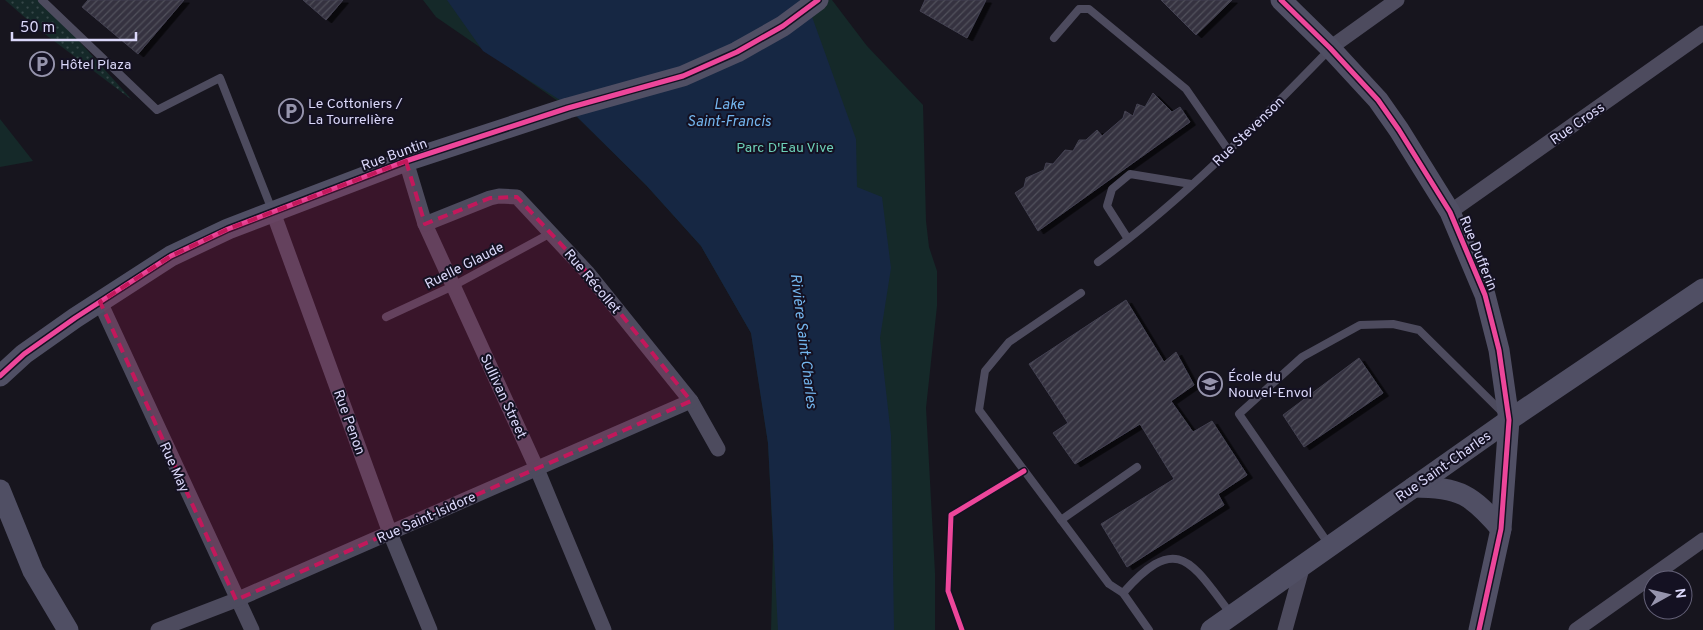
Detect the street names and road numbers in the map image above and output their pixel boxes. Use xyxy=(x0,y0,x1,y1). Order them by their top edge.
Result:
street label: Rue Stevenson xyxy=(1210,94,1288,171)
street label: Rue Cross xyxy=(1547,99,1608,149)
street label: Rue Buntin xyxy=(359,136,430,175)
street label: Rue Dufferin xyxy=(1455,214,1500,293)
street label: Ruelle Glaude xyxy=(422,239,507,294)
street label: Rue Récollet xyxy=(560,246,624,318)
street label: Sullivan Street xyxy=(476,352,530,442)
street label: Rue Penon xyxy=(329,388,368,457)
street label: Rue Saint-Charles xyxy=(1393,428,1495,506)
street label: Rue May xyxy=(155,440,192,495)
street label: Rue Saint-Isidore xyxy=(374,489,479,548)

